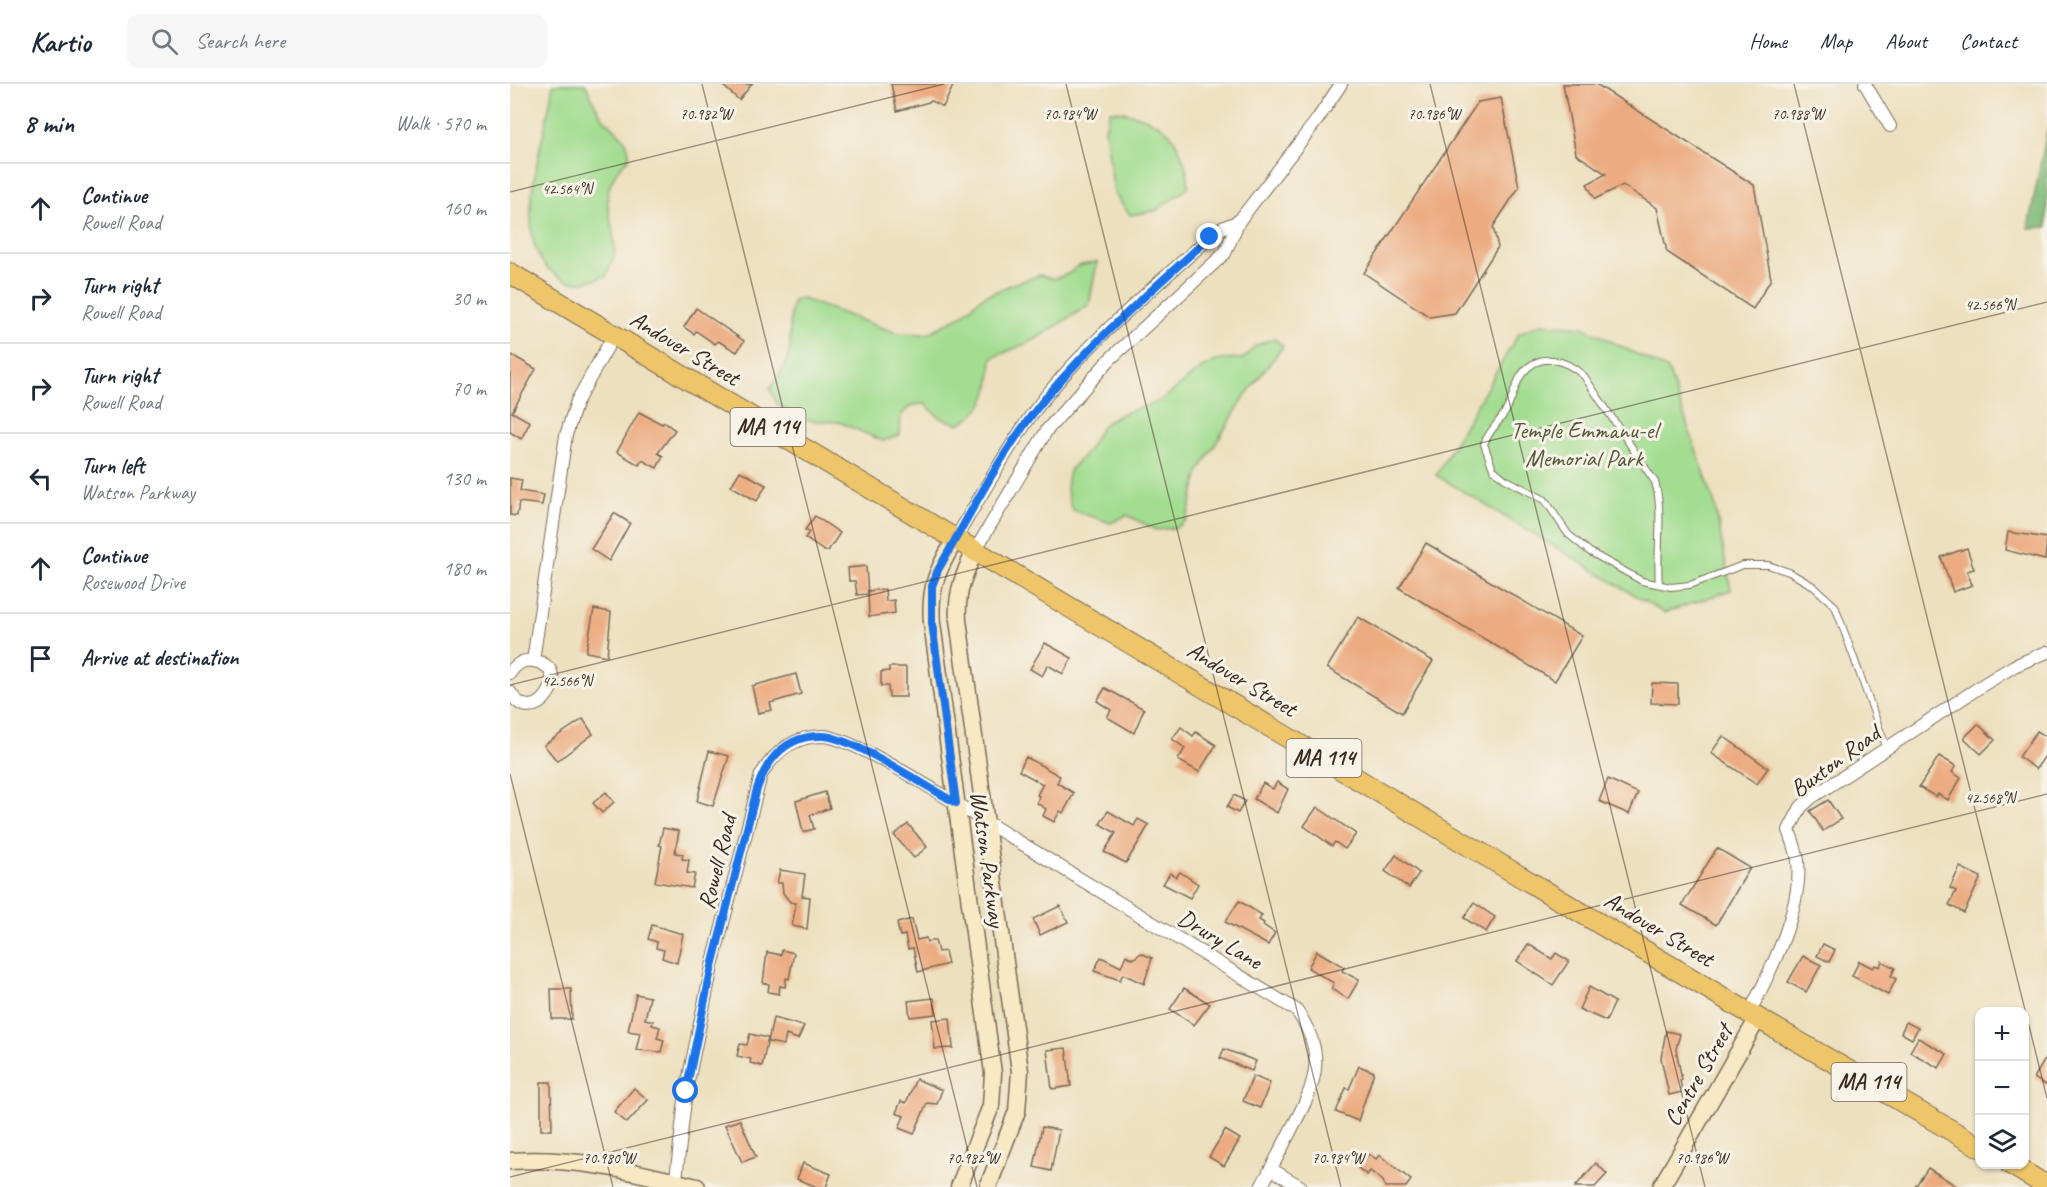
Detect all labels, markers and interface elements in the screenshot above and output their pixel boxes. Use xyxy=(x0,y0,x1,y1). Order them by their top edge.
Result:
search box xyxy=(127,14,547,68)
text: Kartio xyxy=(30,24,91,59)
icon: search xyxy=(148,25,181,58)
text: Search here xyxy=(196,27,285,55)
text: Home xyxy=(1749,28,1787,54)
text: Map xyxy=(1820,28,1852,54)
text: About xyxy=(1885,28,1927,54)
text: Contact xyxy=(1960,28,2017,54)
text: 70.982°W xyxy=(680,105,735,124)
text: 70.984°W xyxy=(1044,105,1099,124)
text: 70.986°W xyxy=(1408,105,1463,124)
text: 70.988°W xyxy=(1772,105,1827,124)
text: 8 min xyxy=(24,107,74,140)
text: Walk · 570 m xyxy=(396,111,486,136)
text: 42.564°N xyxy=(542,180,595,199)
text: Continue xyxy=(81,182,147,210)
icon: ahead xyxy=(24,192,57,225)
text: 160 m xyxy=(443,196,486,221)
text: Rowell Road xyxy=(81,210,161,235)
route end xyxy=(1196,223,1222,249)
text: Turn right xyxy=(81,272,158,300)
icon: right xyxy=(24,282,57,315)
text: 30 m xyxy=(452,286,486,311)
text: 42.566°N xyxy=(1965,296,2018,315)
text: Rowell Road xyxy=(81,300,161,325)
street label: Andover Street xyxy=(625,304,747,393)
text: Turn right xyxy=(81,362,158,390)
icon: right xyxy=(24,372,57,405)
text: 70 m xyxy=(452,376,486,401)
text: Rowell Road xyxy=(81,390,161,415)
road number: MA 114 xyxy=(730,408,806,446)
park label: Temple Emmanu-el Memorial Park xyxy=(1510,415,1661,473)
text: Turn left xyxy=(81,452,145,480)
icon: left xyxy=(24,462,57,495)
text: 130 m xyxy=(443,466,486,491)
text: Watson Parkway xyxy=(81,480,195,505)
text: Continue xyxy=(81,542,147,570)
icon: ahead xyxy=(24,552,57,585)
text: 180 m xyxy=(443,556,486,581)
text: Rosewood Drive xyxy=(81,570,185,595)
street label: Andover Street xyxy=(1182,635,1304,724)
icon: arrive xyxy=(24,642,57,675)
text: Arrive at destination xyxy=(81,644,238,672)
text: 42.566°N xyxy=(542,672,595,691)
street label: Buxton Road xyxy=(1784,716,1889,804)
road number: MA 114 xyxy=(1286,739,1362,777)
street label: Watson Parkway xyxy=(964,789,1013,931)
text: 42.568°N xyxy=(1965,789,2018,808)
street label: Rowell Road xyxy=(691,808,744,912)
street label: Andover Street xyxy=(1599,885,1721,974)
street label: Drury Lane xyxy=(1173,902,1269,977)
map controls xyxy=(1975,1007,2029,1169)
button: + xyxy=(1975,1007,2029,1061)
street label: Centre Street xyxy=(1657,1016,1741,1131)
button: − xyxy=(1975,1061,2029,1115)
road number: MA 114 xyxy=(1832,1063,1906,1101)
route start xyxy=(672,1077,698,1103)
button: layers xyxy=(1975,1115,2029,1169)
text: 70.980°W xyxy=(583,1149,638,1168)
text: 70.982°W xyxy=(947,1149,1002,1168)
text: 70.984°W xyxy=(1312,1149,1367,1168)
text: 70.986°W xyxy=(1676,1149,1731,1168)

